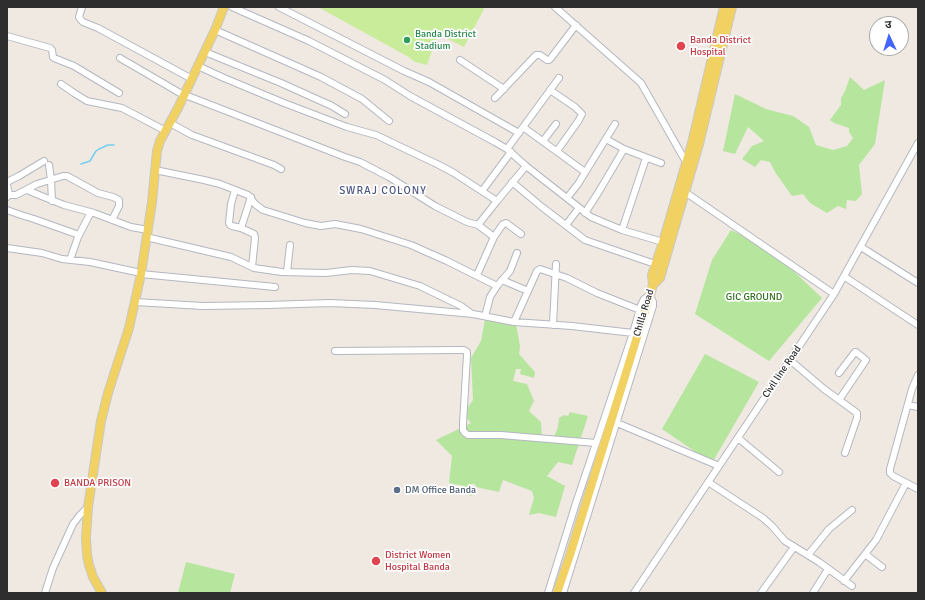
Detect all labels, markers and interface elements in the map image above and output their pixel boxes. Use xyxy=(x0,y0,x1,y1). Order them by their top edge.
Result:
north arrow xyxy=(869,16,909,56)
text: उ xyxy=(885,18,892,31)
place label: Banda District Stadium xyxy=(415,28,476,52)
place label: Banda District Hospital xyxy=(690,34,751,58)
marker: Banda District Stadium xyxy=(402,35,412,45)
marker: Banda District Hospital xyxy=(675,40,687,52)
district label: SWRAJ COLONY xyxy=(339,184,427,198)
street label: Chilla Road xyxy=(631,288,657,338)
park label: GIC GROUND xyxy=(726,291,782,303)
street label: Civil line Road xyxy=(760,344,804,400)
marker: BANDA PRISON xyxy=(49,477,61,489)
place label: BANDA PRISON xyxy=(64,477,131,489)
place label: DM Office Banda xyxy=(405,484,476,496)
marker: DM Office Banda xyxy=(392,485,402,495)
place label: District Women Hospital Banda xyxy=(385,549,451,572)
marker: District Women Hospital Banda xyxy=(370,555,382,567)

